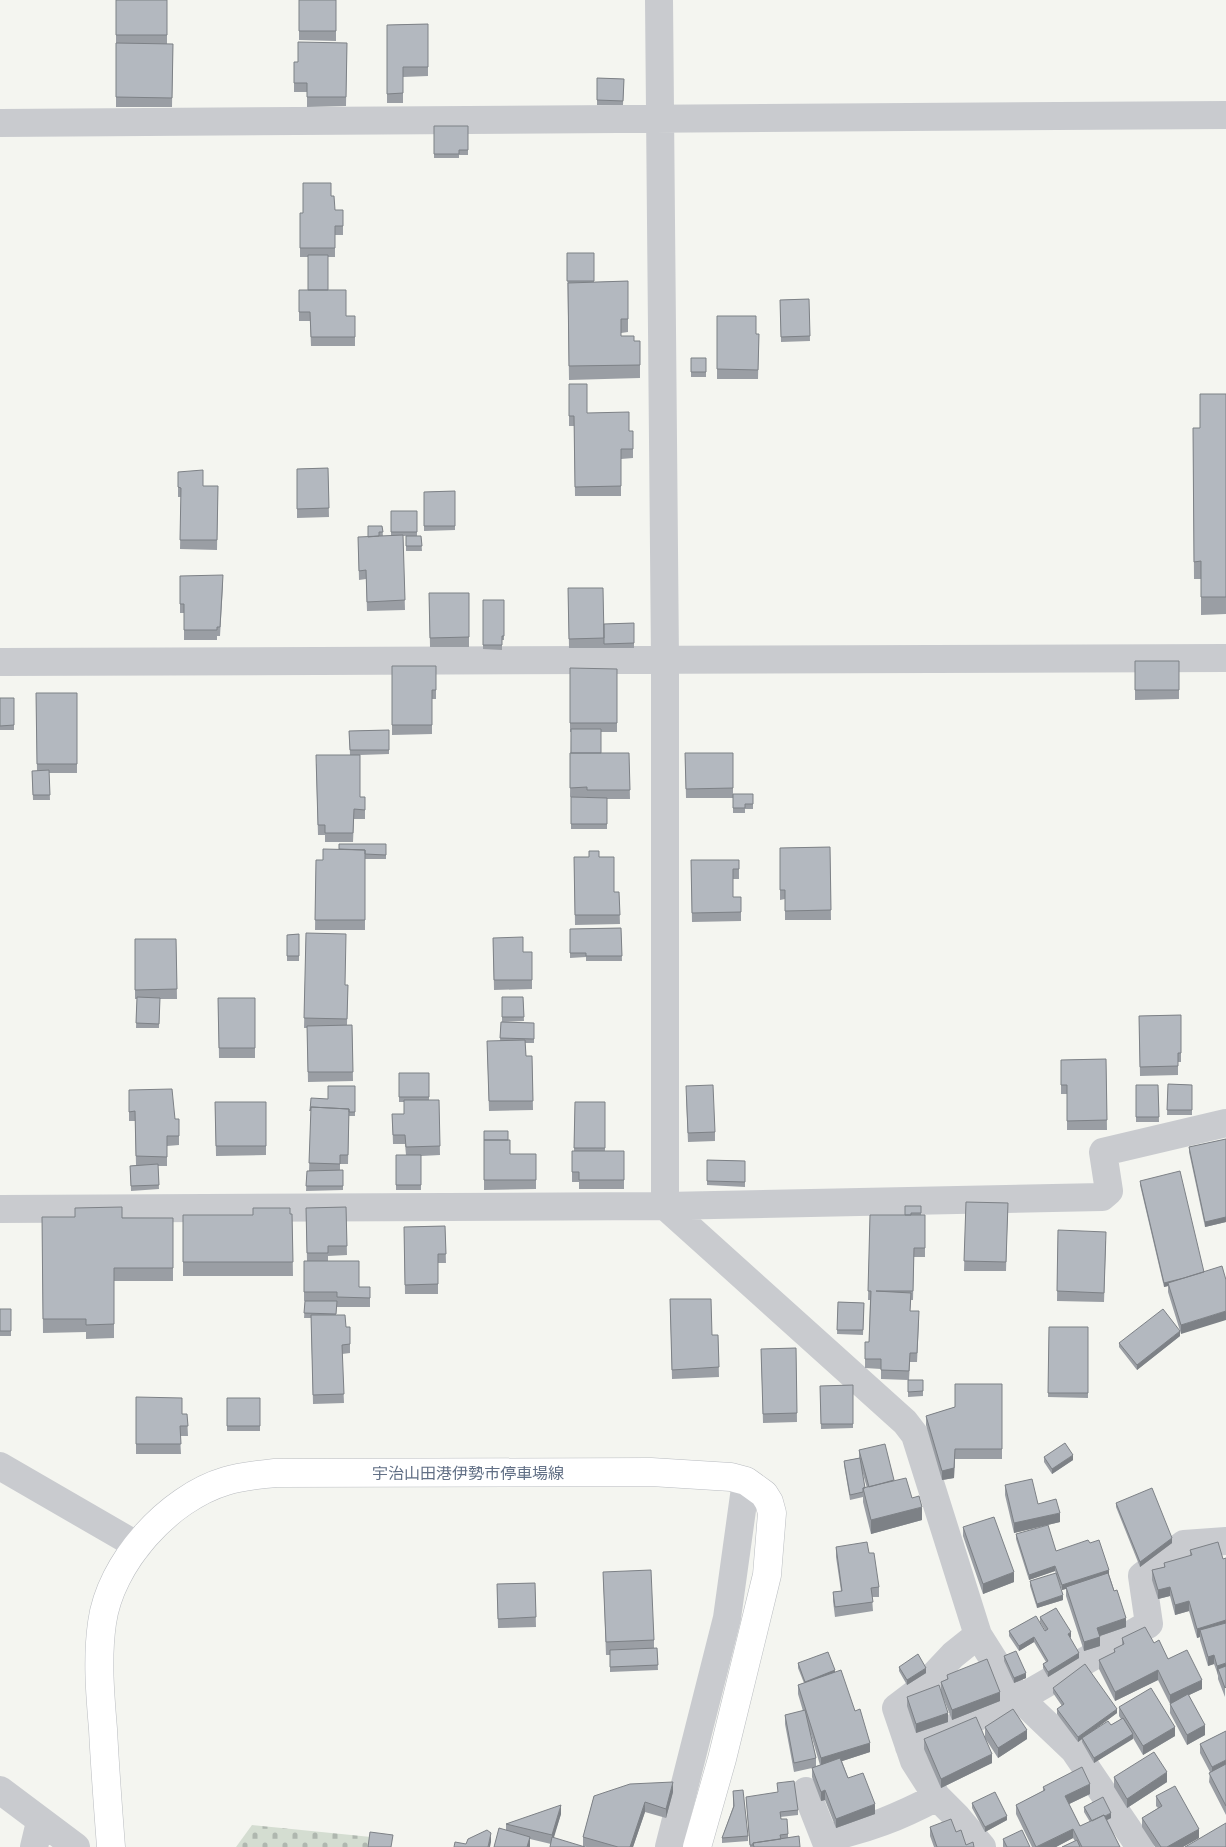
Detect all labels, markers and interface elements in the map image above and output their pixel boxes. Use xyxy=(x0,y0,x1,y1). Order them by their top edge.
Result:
street label: 宇治山田港伊勢市停車場線 xyxy=(372,1462,564,1484)

